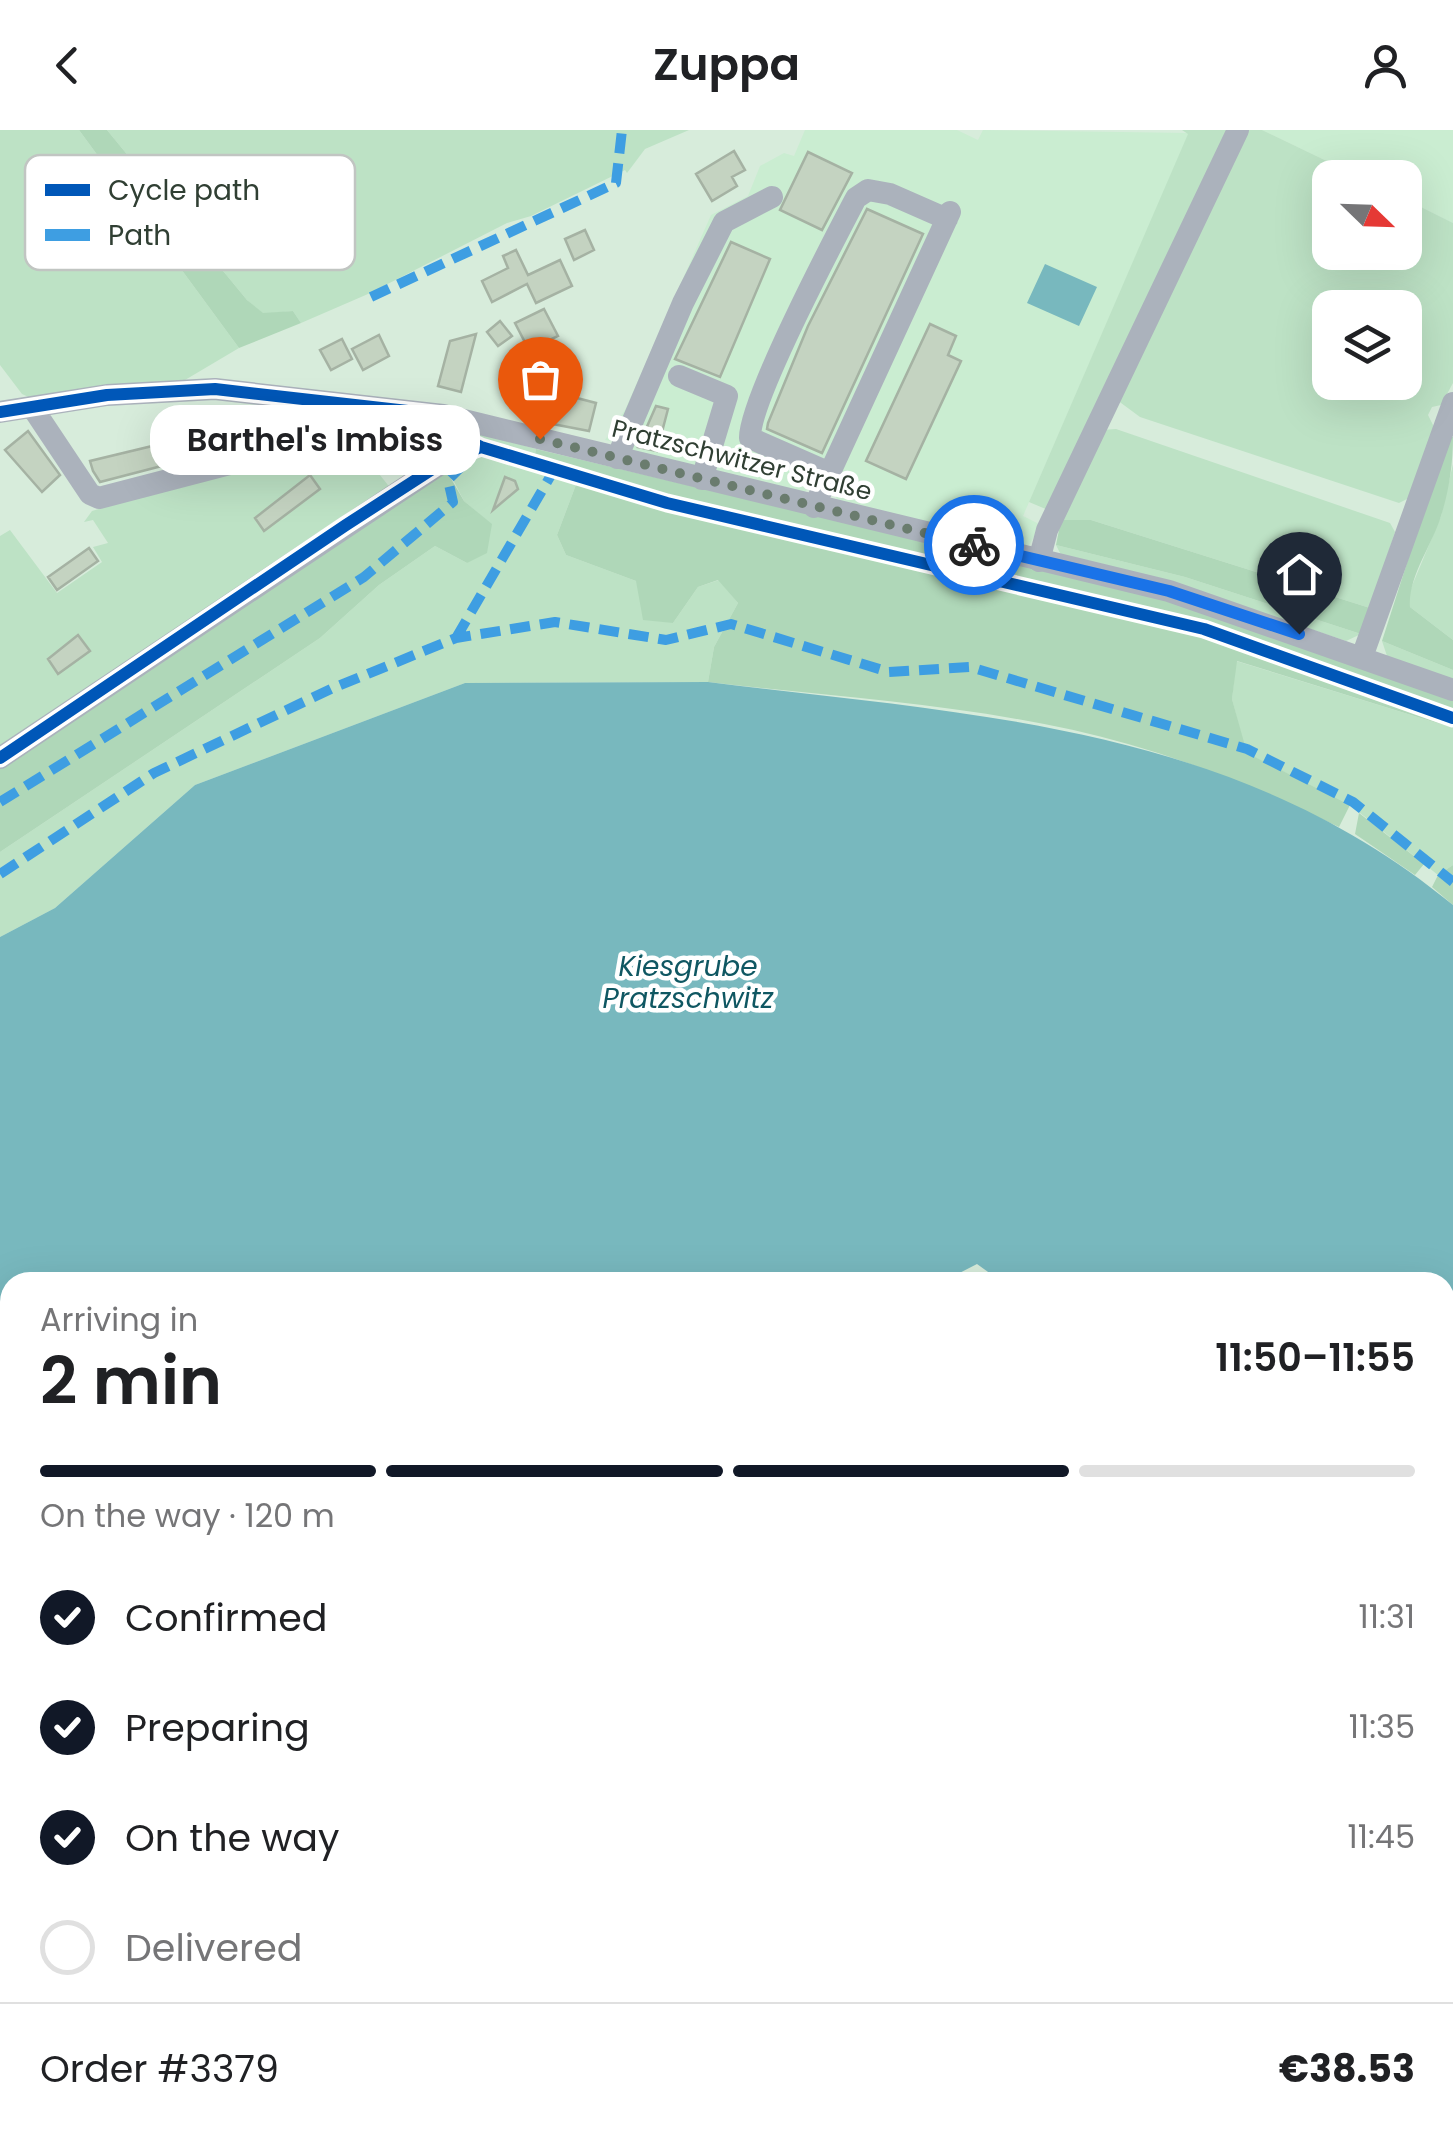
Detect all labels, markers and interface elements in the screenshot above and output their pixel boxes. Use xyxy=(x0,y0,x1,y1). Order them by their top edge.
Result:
text: Zuppa xyxy=(653,33,800,96)
icon: back xyxy=(40,38,95,93)
icon: person xyxy=(1358,38,1413,93)
legend xyxy=(25,155,355,270)
north arrow xyxy=(1312,160,1422,270)
map controls xyxy=(1312,160,1422,400)
text: Cycle path xyxy=(108,171,260,210)
text: Path xyxy=(108,216,171,255)
button: layers xyxy=(1312,290,1422,400)
pin xyxy=(498,337,583,440)
icon: bag xyxy=(513,352,568,407)
callout: Barthel's Imbiss xyxy=(150,404,480,474)
street label: Pratzschwitzer Straße xyxy=(608,411,876,509)
text: Barthel's Imbiss xyxy=(187,417,443,462)
courier xyxy=(924,495,1024,595)
icon: bike xyxy=(947,518,1002,573)
pin xyxy=(1257,532,1342,635)
icon: home xyxy=(1272,547,1327,602)
water label: Kiesgrube Pratzschwitz xyxy=(603,947,774,1018)
text: Arriving in xyxy=(40,1297,198,1342)
text: 11:50–11:55 xyxy=(1215,1331,1415,1384)
text: 2 min xyxy=(40,1336,222,1427)
text: On the way · 120 m xyxy=(40,1493,335,1538)
icon: check xyxy=(40,1590,95,1645)
text: Confirmed xyxy=(125,1591,327,1644)
text: 11:31 xyxy=(1359,1594,1415,1639)
icon: check xyxy=(40,1700,95,1755)
text: Preparing xyxy=(125,1701,310,1754)
text: 11:35 xyxy=(1349,1704,1415,1749)
icon: check xyxy=(40,1810,95,1865)
text: On the way xyxy=(125,1811,339,1864)
text: 11:45 xyxy=(1347,1814,1415,1859)
text: Delivered xyxy=(125,1921,302,1974)
text: Order #3379 xyxy=(40,2042,279,2095)
text: €38.53 xyxy=(1279,2042,1415,2095)

